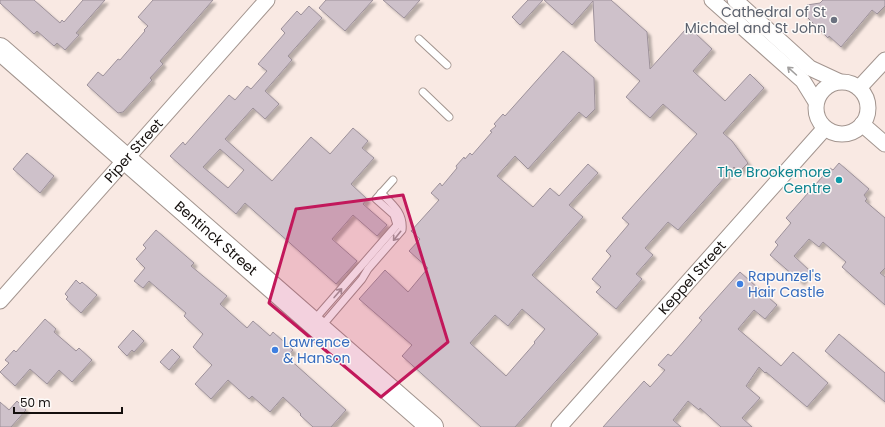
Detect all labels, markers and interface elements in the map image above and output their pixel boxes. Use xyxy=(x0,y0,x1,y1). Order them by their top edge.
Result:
place label: Cathedral of St Michael and St John xyxy=(685,2,826,38)
marker: Cathedral of St Michael and St John xyxy=(829,15,839,25)
one-way arrow xyxy=(787,67,797,76)
street label: Piper Street xyxy=(99,114,167,187)
place label: The Brookemore Centre xyxy=(717,162,831,198)
marker: The Brookemore Centre xyxy=(834,175,844,185)
street label: Bentinck Street xyxy=(170,196,262,280)
one-way arrow xyxy=(392,231,401,242)
street label: Keppel Street xyxy=(654,236,730,319)
place label: Rapunzel's Hair Castle xyxy=(748,266,825,302)
marker: Rapunzel's Hair Castle xyxy=(735,279,745,289)
one-way arrow xyxy=(333,288,342,298)
place label: Lawrence & Hanson xyxy=(283,332,350,368)
marker: Lawrence & Hanson xyxy=(270,345,280,355)
scale bar xyxy=(14,389,122,415)
text: 50 m xyxy=(20,394,51,411)

